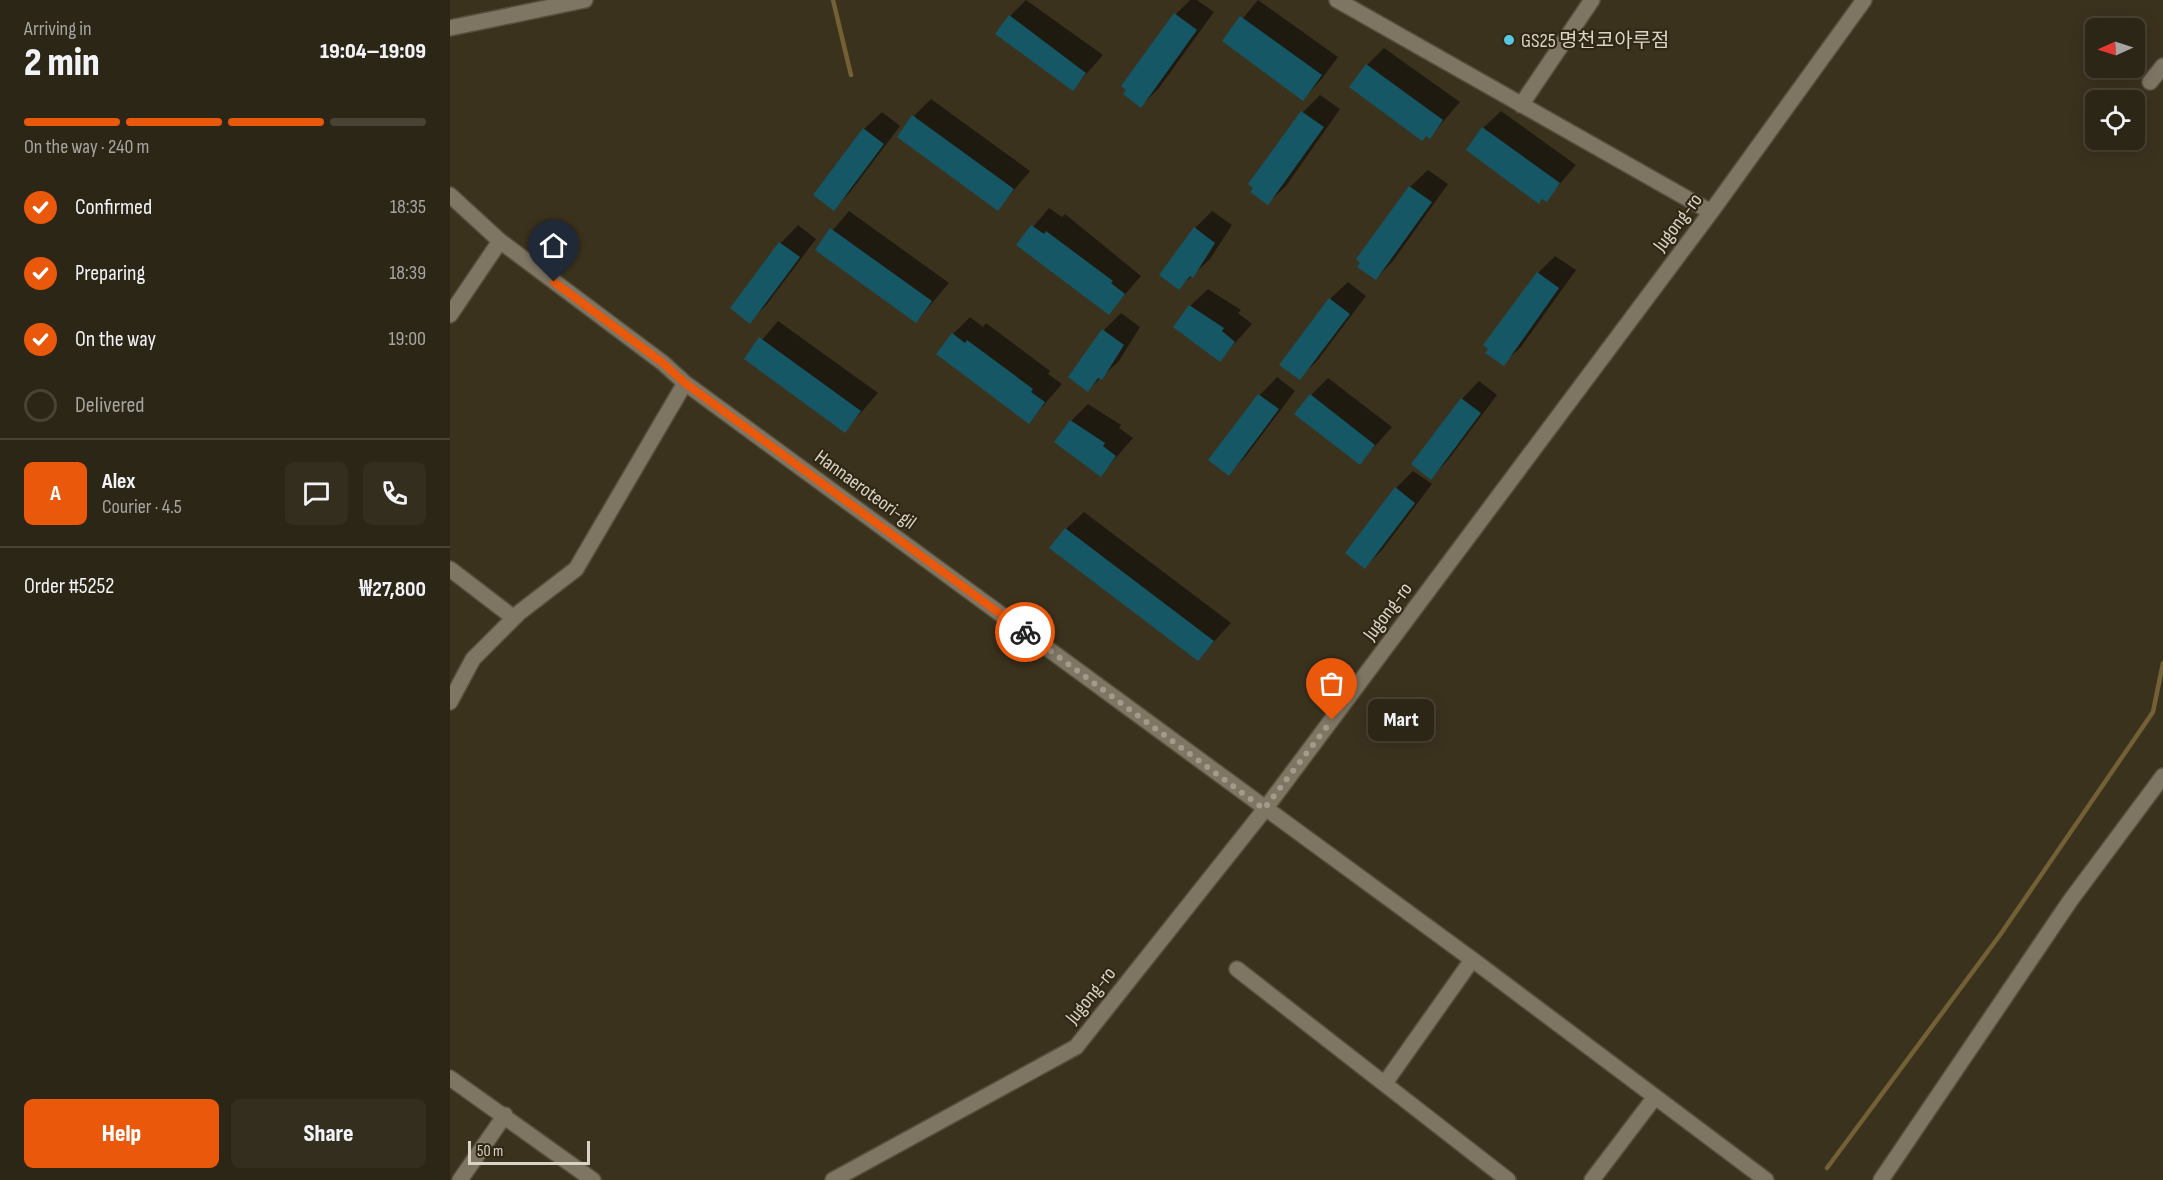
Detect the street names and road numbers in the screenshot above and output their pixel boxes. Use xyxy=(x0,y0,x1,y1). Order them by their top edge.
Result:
street label: Jugong-ro xyxy=(1648,189,1707,257)
street label: Hannaeroteori-gil xyxy=(810,445,921,535)
street label: Jugong-ro xyxy=(1358,578,1417,646)
street label: Jugong-ro xyxy=(1060,962,1121,1030)

